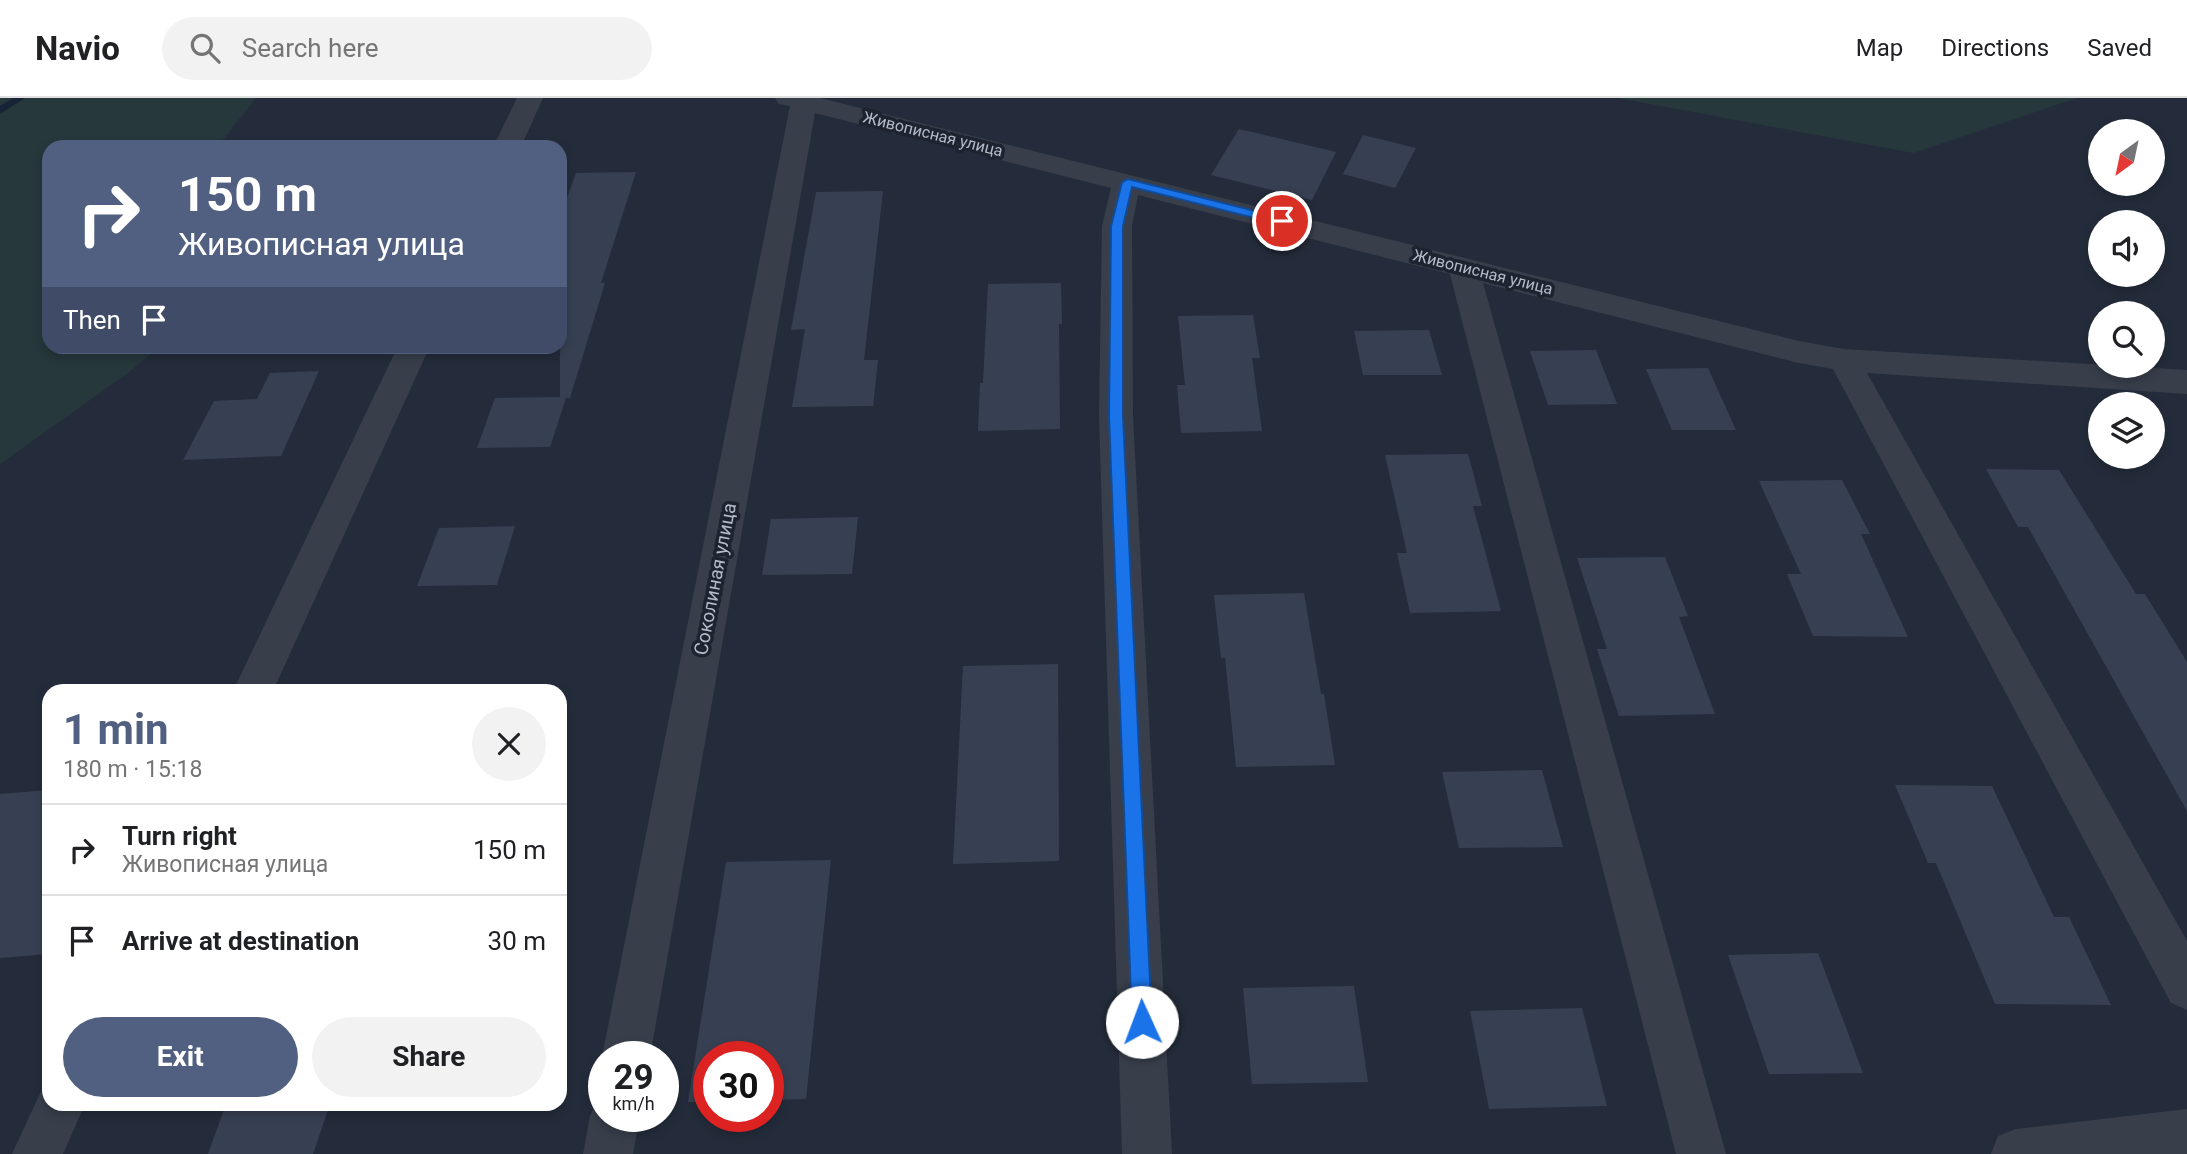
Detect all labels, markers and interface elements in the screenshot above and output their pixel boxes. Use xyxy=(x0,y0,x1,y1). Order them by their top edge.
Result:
search box xyxy=(162,17,652,80)
text: Navio xyxy=(35,29,120,68)
icon: search xyxy=(186,29,224,67)
text: Search here xyxy=(242,33,379,63)
text: Map xyxy=(1856,34,1903,62)
text: Directions xyxy=(1941,34,2049,62)
text: Saved xyxy=(2087,34,2152,62)
street label: Живописная улица xyxy=(861,107,1005,161)
north arrow xyxy=(2088,119,2165,196)
map controls xyxy=(2088,119,2165,469)
text: 150 m xyxy=(178,166,317,223)
icon: right xyxy=(63,168,154,259)
pin xyxy=(1252,191,1312,251)
icon: arrive xyxy=(1263,202,1301,240)
button: sound xyxy=(2088,210,2165,287)
text: Живописная улица xyxy=(178,225,465,263)
street label: Живописная улица xyxy=(1411,245,1555,299)
icon: arrive xyxy=(135,301,173,339)
button: search xyxy=(2088,301,2165,378)
text: Then xyxy=(63,305,121,335)
button: layers xyxy=(2088,392,2165,469)
street label: Соколиная улица xyxy=(689,501,741,657)
text: 1 min xyxy=(63,705,169,754)
button: close xyxy=(472,707,546,781)
text: 180 m · 15:18 xyxy=(63,756,202,783)
text: Turn right xyxy=(122,821,237,851)
icon: right xyxy=(63,831,101,869)
text: 150 m xyxy=(473,835,546,865)
text: Живописная улица xyxy=(122,851,328,878)
icon: arrive xyxy=(63,922,101,960)
text: Arrive at destination xyxy=(122,926,359,956)
text: 30 m xyxy=(488,926,546,956)
position arrow xyxy=(1105,985,1179,1059)
button: Exit xyxy=(63,1017,298,1097)
button: Share xyxy=(312,1017,546,1097)
speed limit sign: 30 xyxy=(693,1041,784,1132)
text: 29 xyxy=(613,1057,654,1098)
text: km/h xyxy=(612,1093,655,1114)

